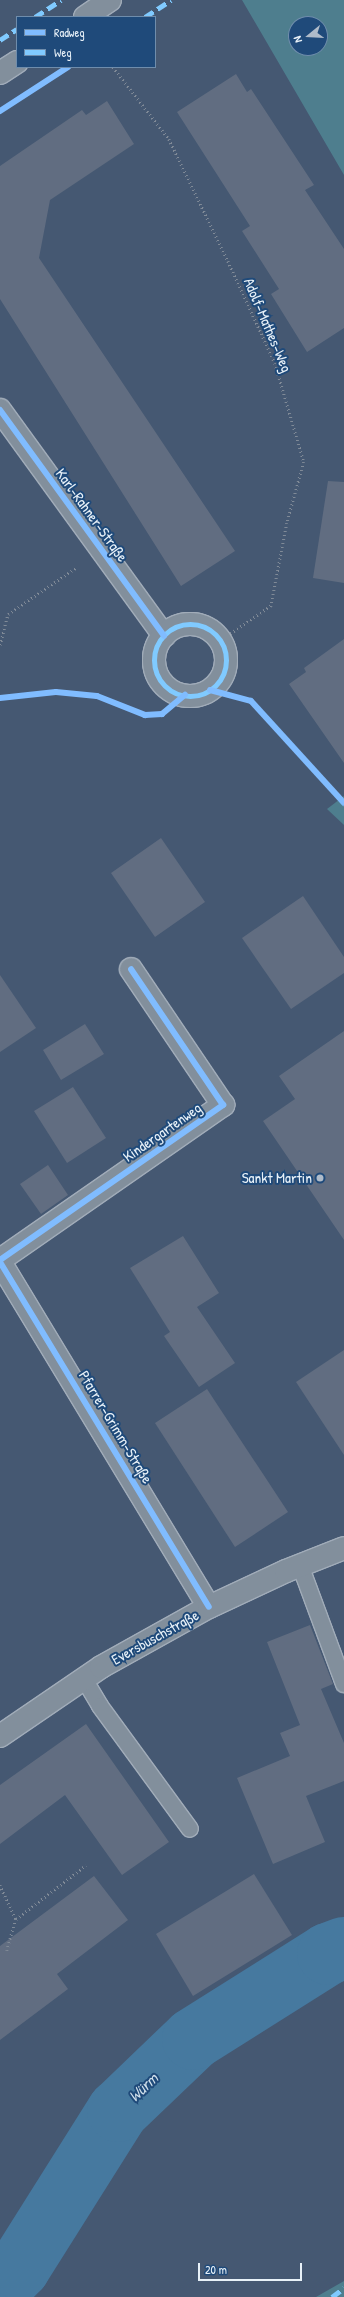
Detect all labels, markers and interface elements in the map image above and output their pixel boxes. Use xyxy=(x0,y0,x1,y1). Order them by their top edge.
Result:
legend xyxy=(16,16,156,68)
north arrow xyxy=(288,16,328,56)
text: Radweg xyxy=(54,24,85,41)
text: N xyxy=(290,34,305,44)
text: Weg xyxy=(54,44,72,61)
street label: Adolf-Mathes-Weg xyxy=(240,275,296,375)
street label: Karl-Rahner-Straße xyxy=(52,465,132,565)
street label: Kindergartenweg xyxy=(119,1098,205,1166)
place label: Sankt Martin xyxy=(242,1169,312,1187)
marker: Sankt Martin xyxy=(315,1173,325,1183)
street label: Pfarrer-Grimm-Straße xyxy=(75,1367,157,1487)
street label: Eversbuschstraße xyxy=(108,1606,202,1668)
water label: Würm xyxy=(124,2069,162,2105)
scale bar xyxy=(200,2255,304,2281)
text: 20 m xyxy=(205,2261,227,2278)

